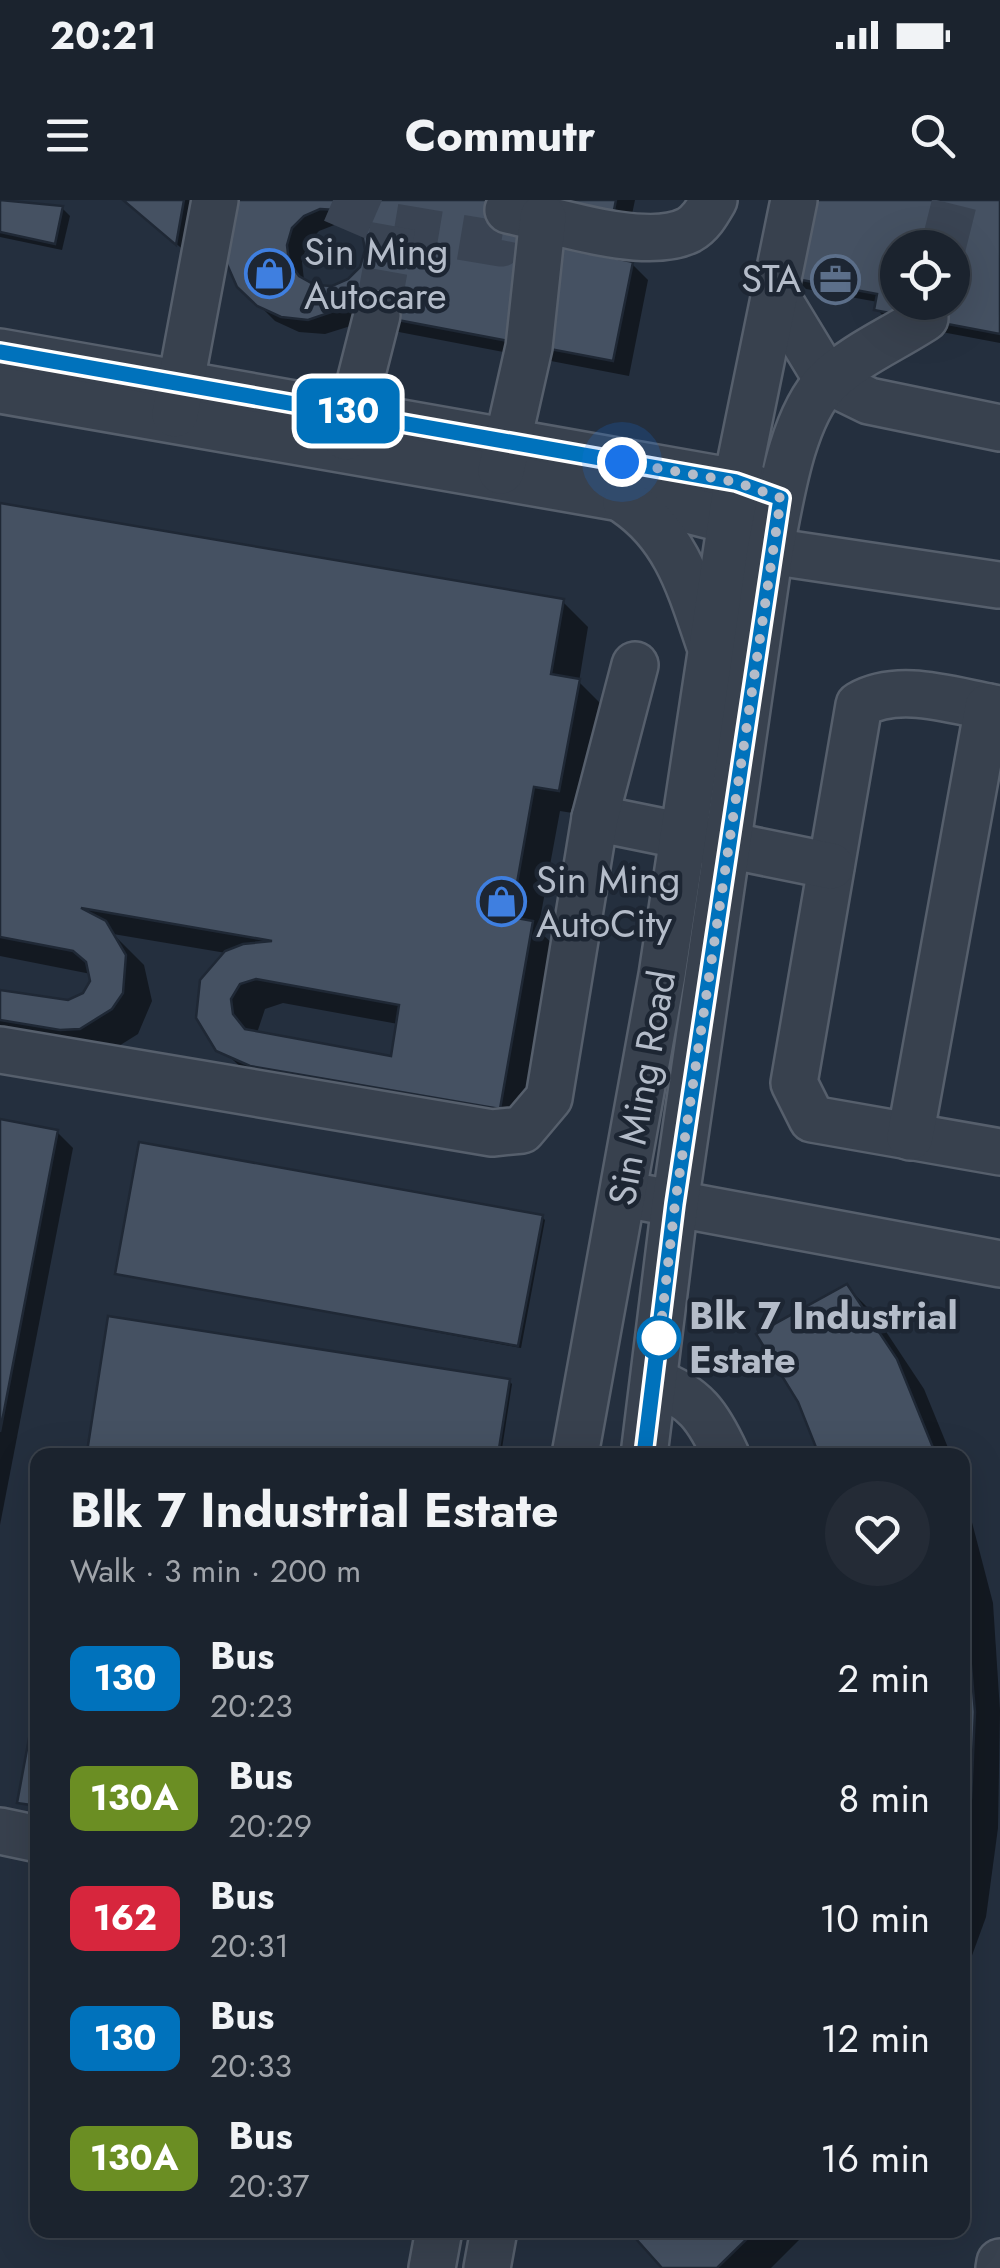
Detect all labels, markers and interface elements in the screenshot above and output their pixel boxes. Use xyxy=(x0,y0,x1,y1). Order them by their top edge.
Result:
text: 20:21 xyxy=(50,8,157,63)
text: Commutr xyxy=(405,103,595,168)
icon: menu xyxy=(40,108,95,163)
icon: search xyxy=(905,108,960,163)
place label: Sin Ming Autocare xyxy=(304,224,448,323)
map controls xyxy=(880,230,970,320)
button: locate xyxy=(880,230,970,320)
shop icon: Sin Ming Autocare xyxy=(243,248,295,300)
place label: STA xyxy=(741,251,801,306)
office icon: STA xyxy=(810,253,862,305)
line badge: 130 xyxy=(290,378,406,444)
text: 130 xyxy=(317,386,379,436)
your location xyxy=(597,437,647,487)
place label: Sin Ming AutoCity xyxy=(536,852,680,951)
shop icon: Sin Ming AutoCity xyxy=(475,876,527,928)
street label: Sin Ming Road xyxy=(594,966,689,1210)
place label: Blk 7 Industrial Estate xyxy=(689,1288,958,1387)
marker: Blk 7 Industrial Estate xyxy=(638,1317,680,1359)
text: Blk 7 Industrial Estate xyxy=(70,1476,559,1545)
button: heart xyxy=(825,1481,930,1586)
text: Walk · 3 min · 200 m xyxy=(70,1548,361,1594)
text: Bus xyxy=(210,1628,274,1683)
text: 2 min xyxy=(838,1651,930,1706)
text: 130 xyxy=(94,1653,156,1703)
text: 20:23 xyxy=(210,1683,293,1729)
text: Bus xyxy=(228,1748,293,1803)
text: 8 min xyxy=(838,1771,930,1826)
text: 130A xyxy=(90,1773,178,1823)
text: 20:29 xyxy=(228,1803,312,1849)
text: Bus xyxy=(210,1868,274,1923)
text: 10 min xyxy=(819,1891,930,1946)
text: 162 xyxy=(93,1893,157,1943)
text: 20:31 xyxy=(210,1923,289,1969)
text: Bus xyxy=(210,1988,274,2043)
text: 12 min xyxy=(820,2011,930,2066)
text: 130 xyxy=(94,2013,156,2063)
text: 20:33 xyxy=(210,2043,292,2089)
text: Bus xyxy=(228,2108,293,2163)
text: 16 min xyxy=(820,2131,930,2186)
text: 130A xyxy=(90,2133,178,2183)
text: 20:37 xyxy=(228,2163,309,2209)

